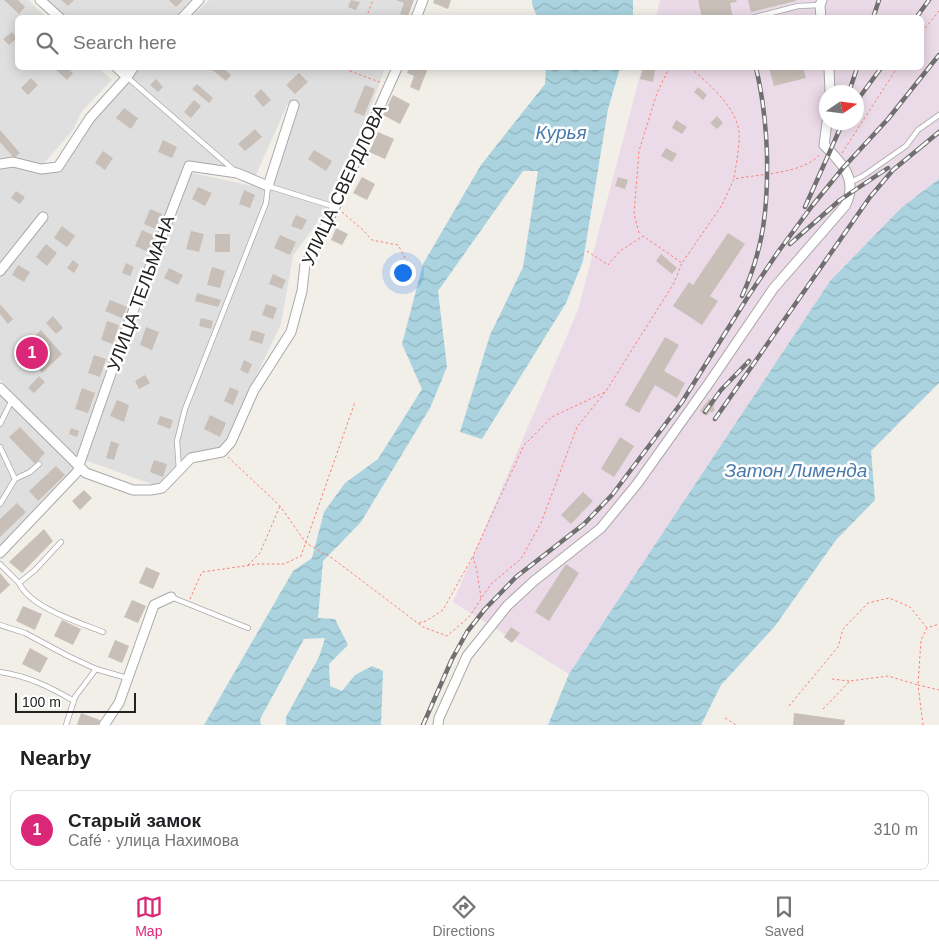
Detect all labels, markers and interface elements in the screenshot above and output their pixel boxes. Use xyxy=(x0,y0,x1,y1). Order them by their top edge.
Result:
search box xyxy=(15,15,924,70)
icon: search xyxy=(33,29,61,57)
text: Search here xyxy=(73,32,177,53)
north arrow xyxy=(819,85,864,130)
street label: УЛИЦА СВЕРДЛОВА xyxy=(298,101,390,269)
water label: Курья xyxy=(535,122,587,143)
street label: УЛИЦА ТЕЛЬМАНА xyxy=(104,212,178,374)
your location xyxy=(390,260,416,286)
pin: 1 xyxy=(16,334,48,372)
water label: Затон Лименда xyxy=(725,460,867,481)
scale bar xyxy=(15,690,136,713)
text: 100 m xyxy=(22,694,61,710)
text: Nearby xyxy=(20,746,91,769)
text: Cтарый замок xyxy=(68,810,201,831)
text: 1 xyxy=(33,821,41,838)
text: 310 m xyxy=(874,821,918,838)
text: Café · улица Нахимова xyxy=(68,832,239,849)
tab: Map xyxy=(135,893,163,939)
tab: Directions xyxy=(433,893,495,939)
tab: Saved xyxy=(764,893,804,939)

